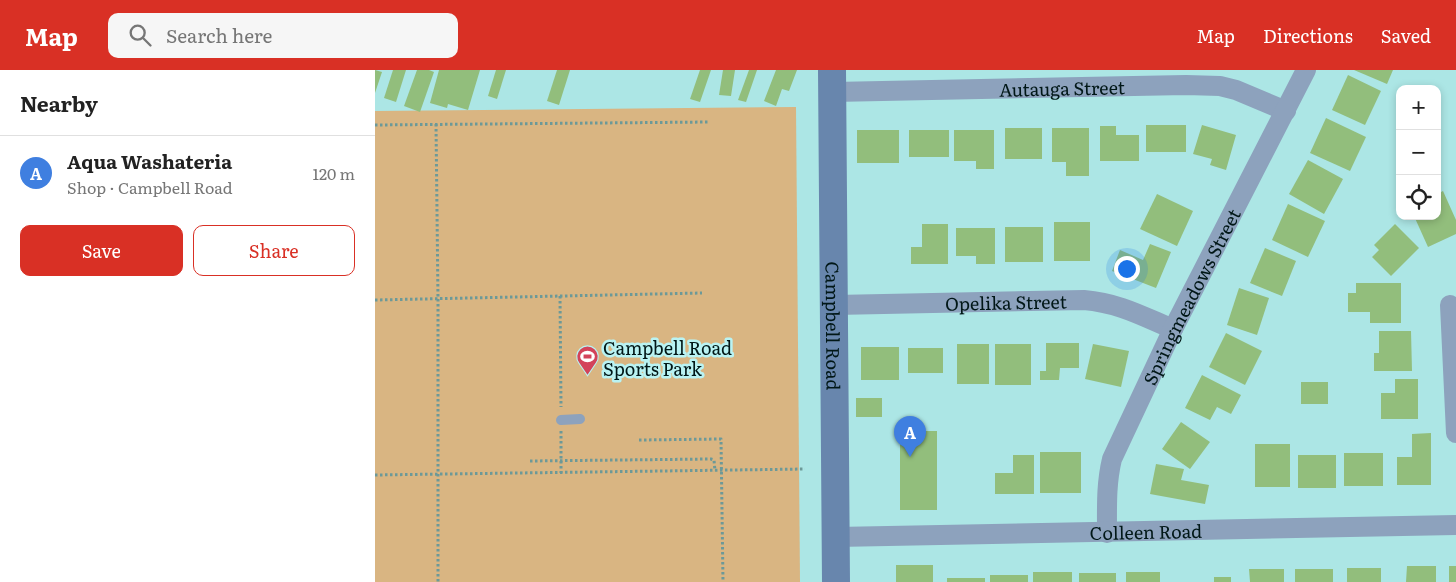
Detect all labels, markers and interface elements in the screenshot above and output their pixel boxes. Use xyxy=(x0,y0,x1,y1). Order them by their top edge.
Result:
search box xyxy=(108,13,458,58)
text: Map xyxy=(25,18,78,53)
icon: search xyxy=(126,21,154,49)
text: Search here xyxy=(166,21,272,49)
text: Map xyxy=(1197,22,1235,49)
text: Directions xyxy=(1263,22,1353,49)
text: Saved xyxy=(1381,22,1431,49)
street label: Autauga Street xyxy=(999,73,1126,102)
map controls xyxy=(1396,85,1441,220)
button: + xyxy=(1396,85,1441,130)
text: Nearby xyxy=(20,87,98,118)
button: − xyxy=(1396,130,1441,175)
text: Aqua Washateria xyxy=(67,147,232,175)
text: A xyxy=(30,161,42,185)
text: 120 m xyxy=(312,161,355,185)
text: Shop · Campbell Road xyxy=(67,175,233,199)
button: locate xyxy=(1396,175,1441,220)
street label: Springmeadows Street xyxy=(1135,203,1247,389)
button: Save xyxy=(20,225,183,276)
button: Share xyxy=(193,225,355,276)
your location xyxy=(1114,256,1140,282)
street label: Campbell Road xyxy=(820,261,848,391)
street label: Opelika Street xyxy=(945,287,1068,316)
place label: Campbell Road Sports Park xyxy=(603,334,732,382)
sports icon: Campbell Road Sports Park xyxy=(575,345,599,376)
pin: A xyxy=(894,416,926,457)
street label: Colleen Road xyxy=(1089,516,1202,546)

